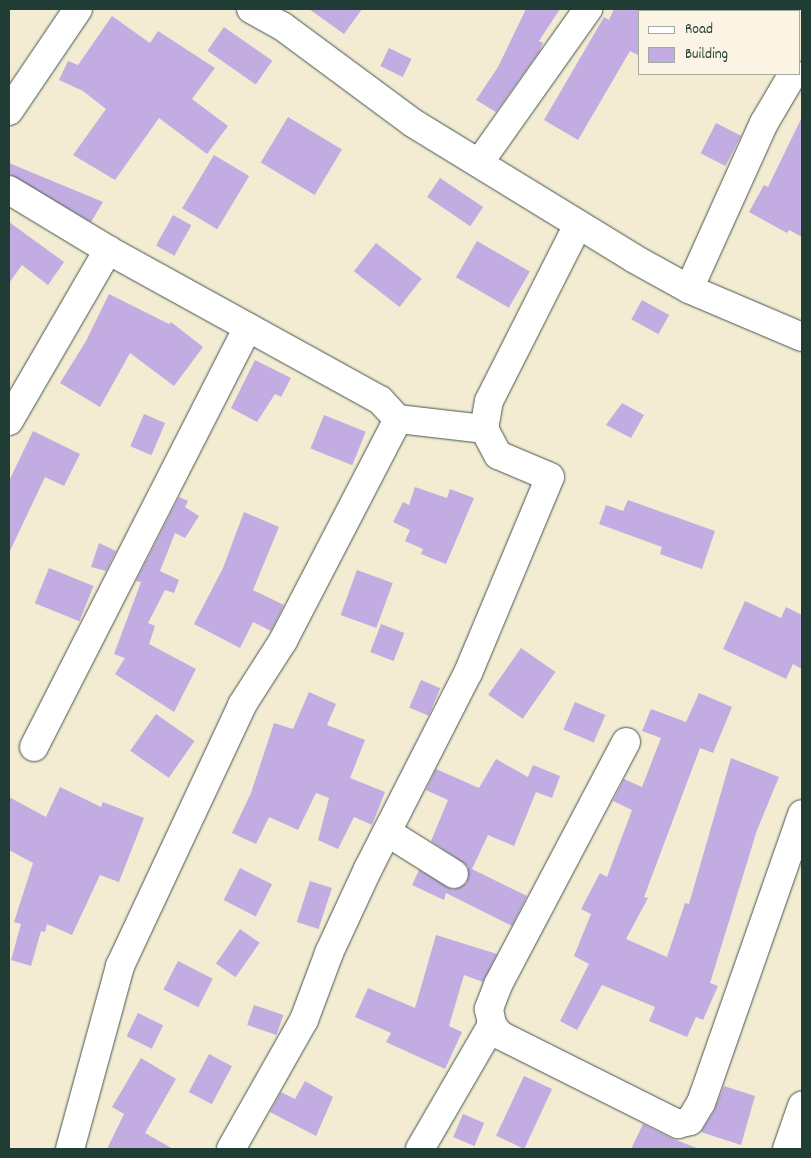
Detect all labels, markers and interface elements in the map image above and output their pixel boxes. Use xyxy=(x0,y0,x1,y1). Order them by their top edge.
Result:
legend xyxy=(638,10,801,75)
text: Road xyxy=(685,19,713,41)
text: Building xyxy=(685,44,728,66)

